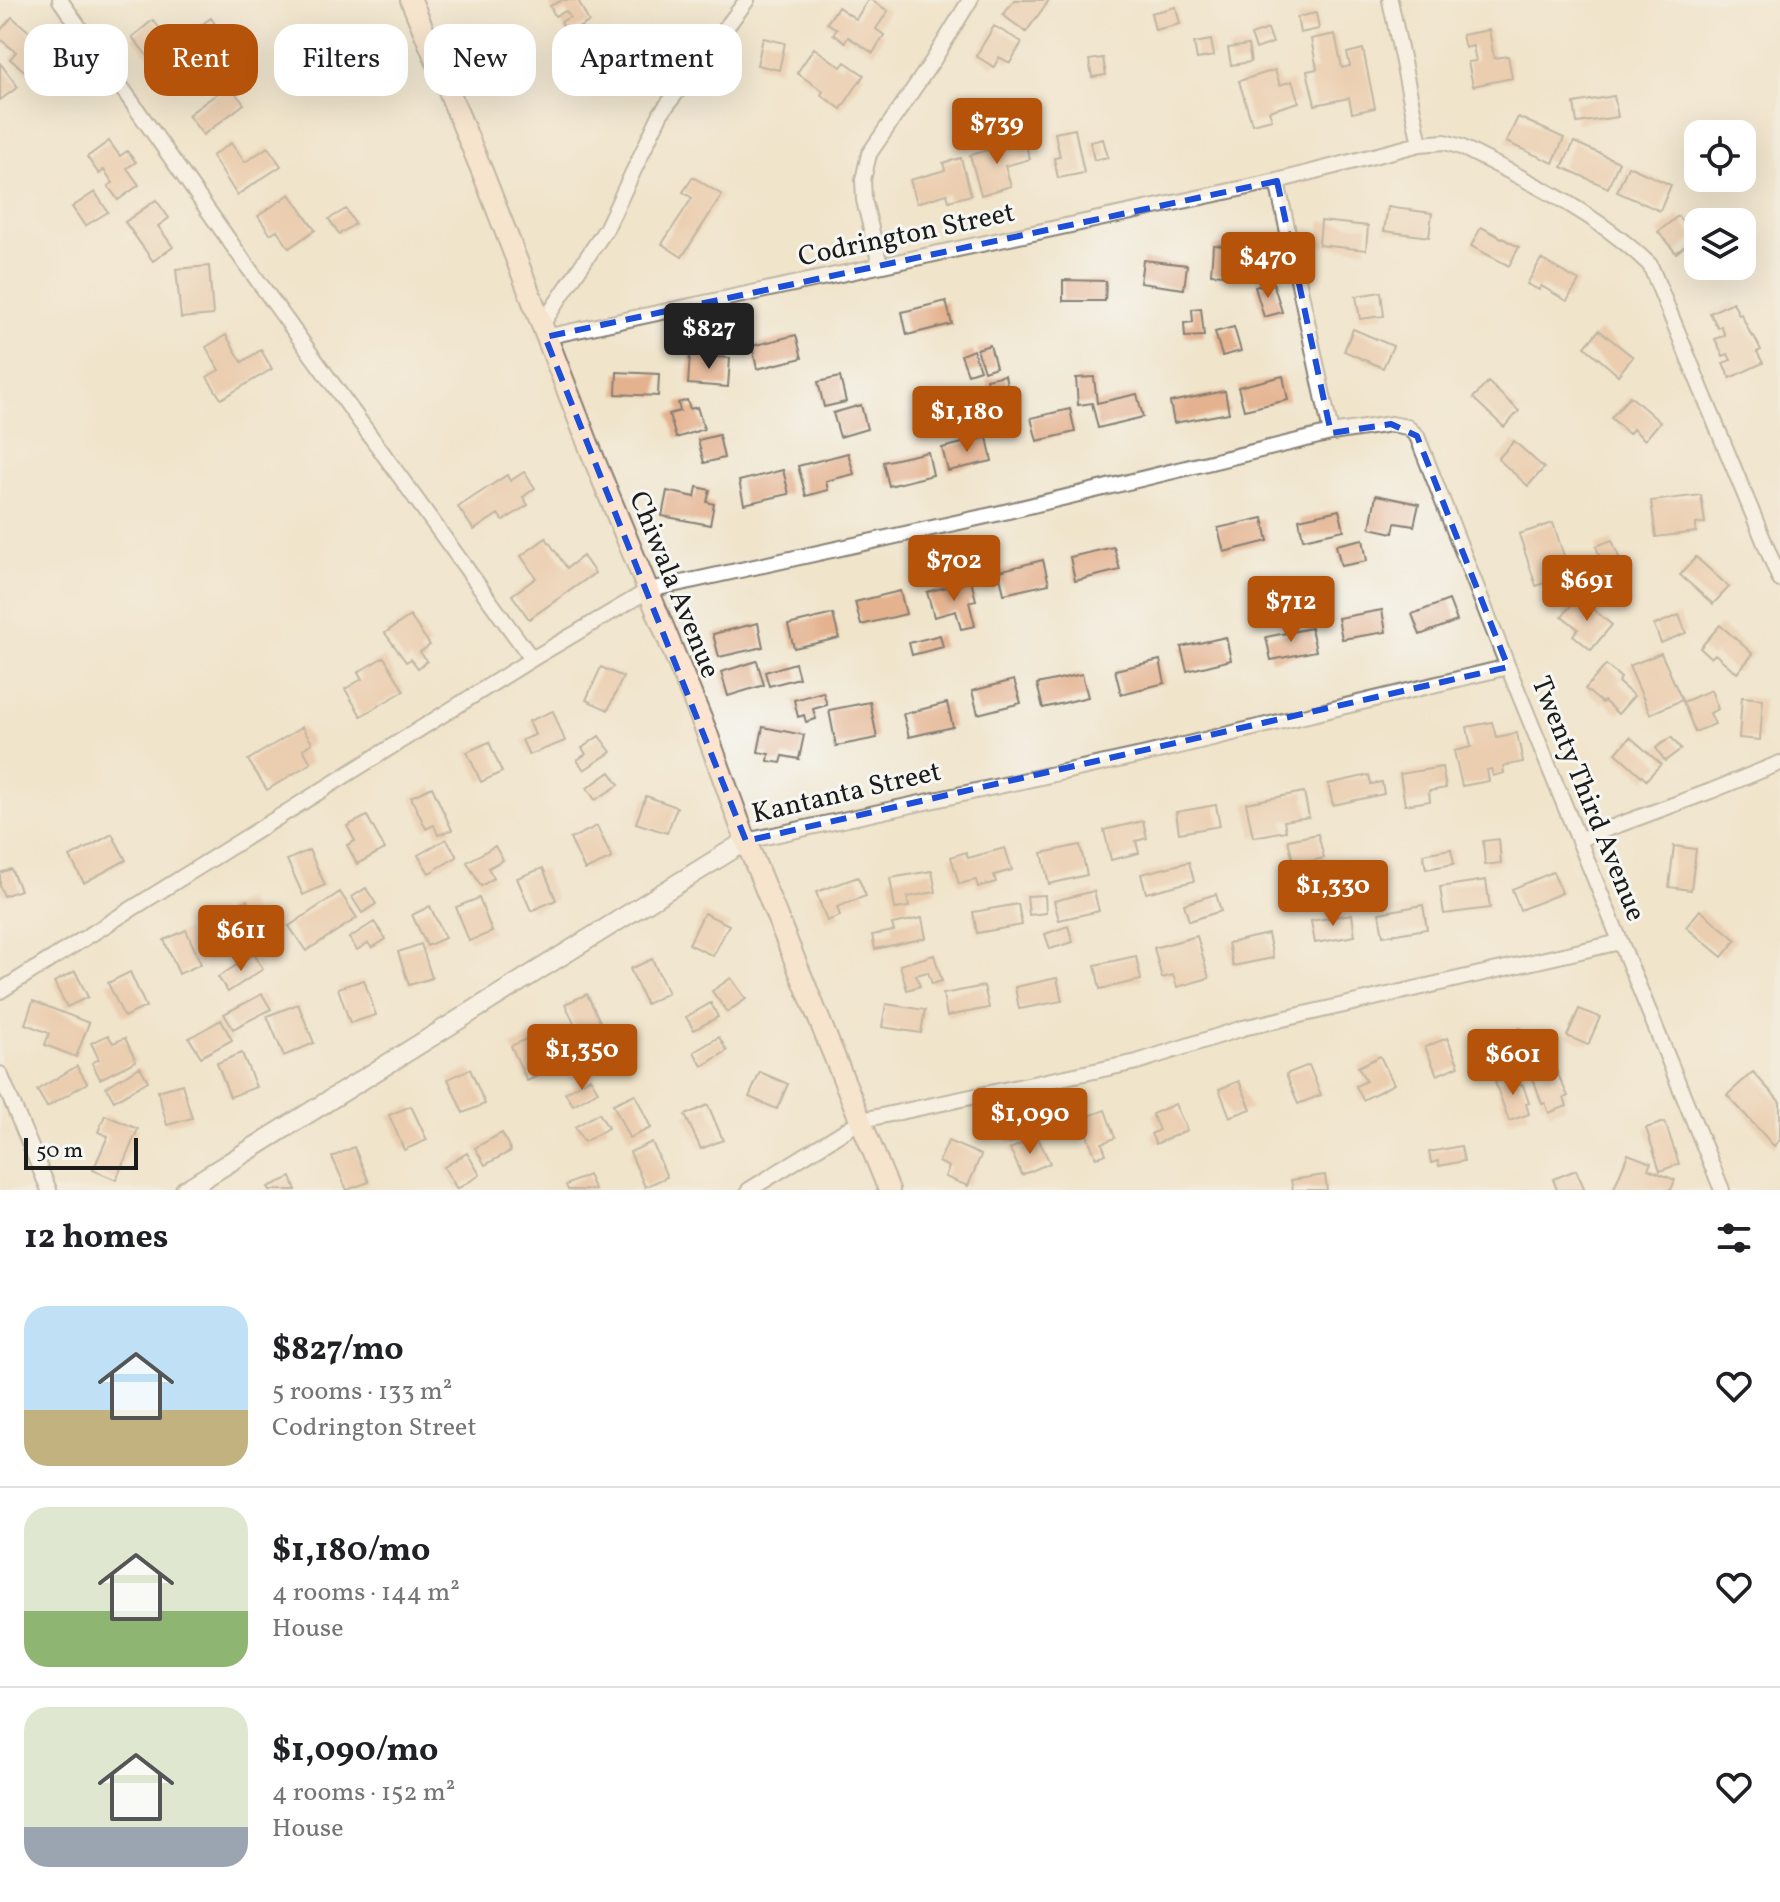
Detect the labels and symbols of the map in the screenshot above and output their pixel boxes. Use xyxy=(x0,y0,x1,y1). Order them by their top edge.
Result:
pin: $739 xyxy=(950,98,1044,166)
street label: Codrington Street xyxy=(795,193,1018,277)
pin: $470 xyxy=(1221,232,1315,300)
pin: $827 xyxy=(662,303,756,371)
pin: $1,180 xyxy=(902,386,1032,454)
street label: Chiwala Avenue xyxy=(618,486,729,684)
pin: $702 xyxy=(907,535,1001,603)
pin: $691 xyxy=(1540,555,1634,623)
pin: $712 xyxy=(1244,576,1338,644)
street label: Twenty Third Avenue xyxy=(1521,671,1655,927)
street label: Kantanta Street xyxy=(748,753,945,834)
pin: $1,330 xyxy=(1268,860,1398,928)
pin: $611 xyxy=(194,905,288,973)
pin: $1,350 xyxy=(517,1024,647,1092)
pin: $601 xyxy=(1466,1029,1560,1097)
pin: $1,090 xyxy=(965,1088,1095,1156)
scale bar xyxy=(24,1134,138,1170)

